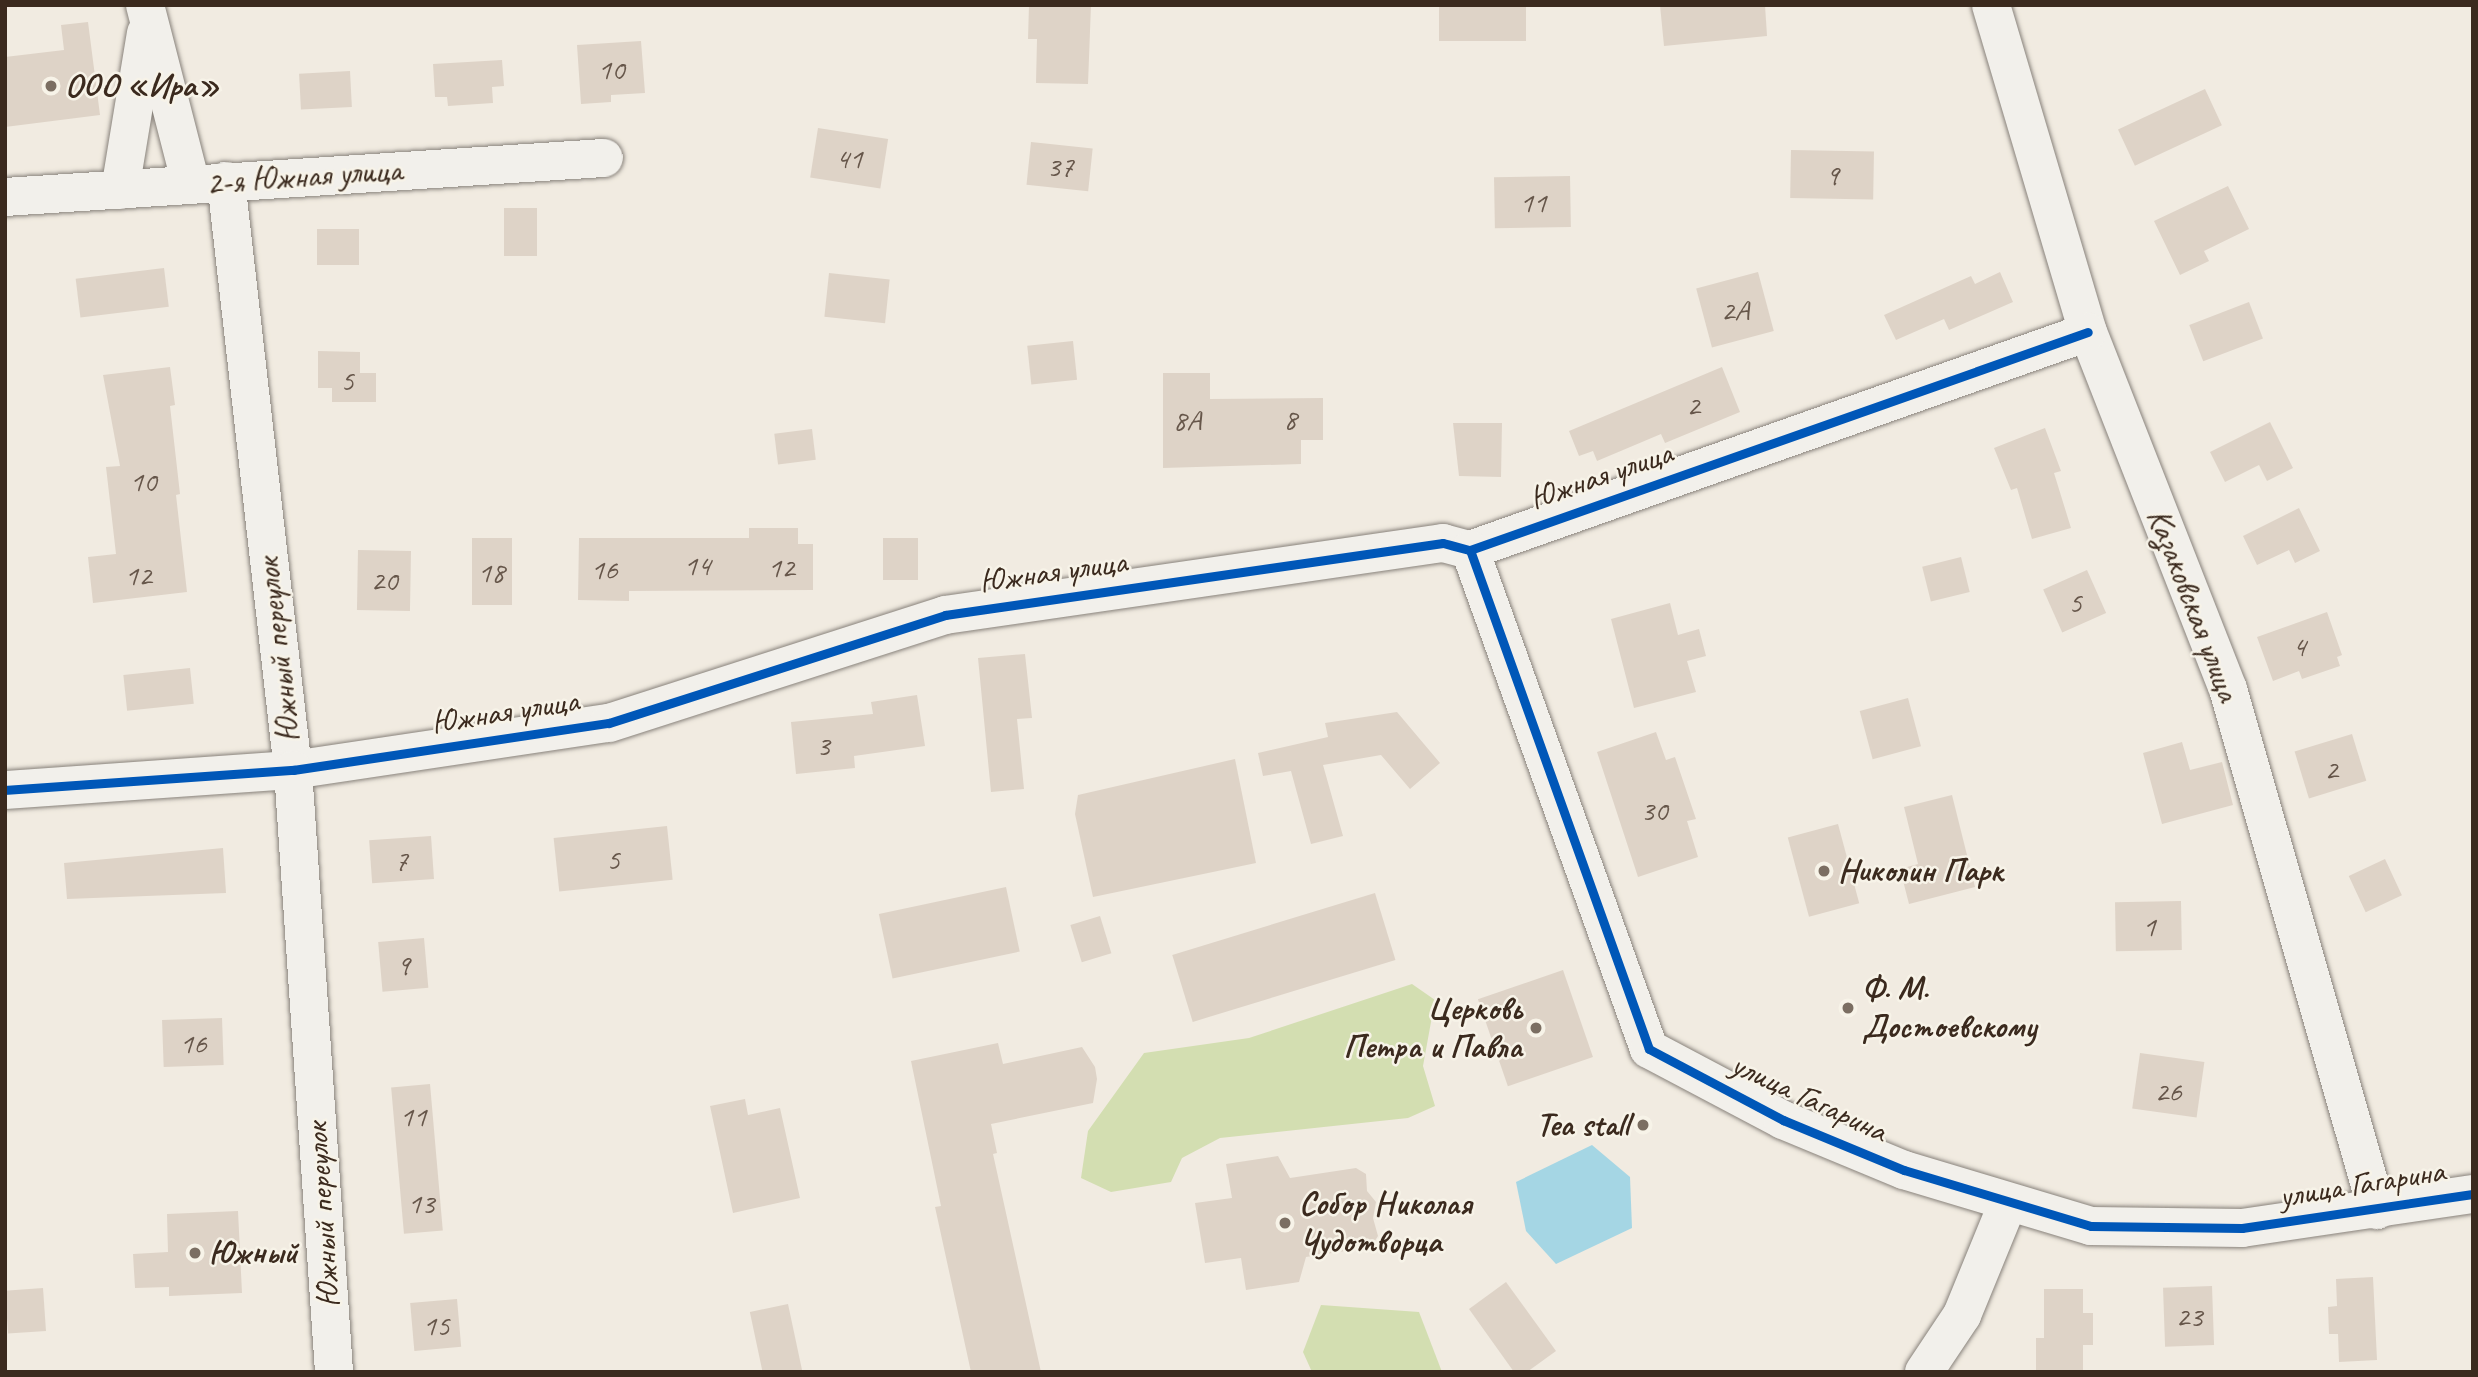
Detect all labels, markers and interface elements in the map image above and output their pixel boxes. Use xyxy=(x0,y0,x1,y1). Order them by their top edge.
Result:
house number: 10 xyxy=(598,51,624,87)
place label: ООО «Ира» xyxy=(65,66,219,106)
marker: ООО «Ира» xyxy=(43,78,59,94)
house number: 41 xyxy=(836,140,862,176)
house number: 37 xyxy=(1047,148,1073,184)
street label: 2-я Южная улица xyxy=(205,150,403,204)
house number: 9 xyxy=(1825,157,1839,193)
house number: 11 xyxy=(1520,184,1546,220)
house number: 2А xyxy=(1721,292,1749,328)
house number: 5 xyxy=(340,362,354,398)
house number: 2 xyxy=(1686,387,1700,423)
house number: 8 xyxy=(1283,401,1297,437)
house number: 8А xyxy=(1173,402,1201,438)
street label: Южная улица xyxy=(1523,433,1679,519)
house number: 10 xyxy=(130,463,156,499)
street label: Казаковская улица xyxy=(2138,502,2248,708)
street label: Южная улица xyxy=(976,542,1130,602)
house number: 14 xyxy=(684,547,710,583)
house number: 12 xyxy=(768,549,794,585)
house number: 16 xyxy=(591,551,617,587)
house number: 18 xyxy=(478,554,504,590)
street label: Южный переулок xyxy=(248,556,310,744)
house number: 12 xyxy=(125,557,151,593)
house number: 20 xyxy=(371,562,397,598)
house number: 5 xyxy=(2068,584,2082,620)
house number: 4 xyxy=(2292,628,2306,664)
street label: Южная улица xyxy=(427,681,583,743)
house number: 3 xyxy=(816,727,830,763)
house number: 2 xyxy=(2324,751,2338,787)
house number: 30 xyxy=(1641,792,1667,828)
house number: 5 xyxy=(606,841,620,877)
house number: 7 xyxy=(394,842,408,878)
place label: Николин Парк xyxy=(1838,851,2003,891)
marker: Николин Парк xyxy=(1816,863,1832,879)
house number: 1 xyxy=(2142,908,2156,944)
house number: 9 xyxy=(396,947,410,983)
place label: Ф. М. Достоевскому xyxy=(1862,969,2037,1047)
place label: Церковь Петра и Павла xyxy=(1344,989,1522,1067)
marker: Ф. М. Достоевскому xyxy=(1840,1000,1856,1016)
marker: Церковь Петра и Павла xyxy=(1528,1020,1544,1036)
house number: 16 xyxy=(180,1025,206,1061)
street label: улица Гагарина xyxy=(1724,1044,1894,1152)
house number: 26 xyxy=(2155,1073,2181,1109)
house number: 11 xyxy=(400,1098,426,1134)
place label: Tea stall xyxy=(1535,1105,1629,1145)
marker: Tea stall xyxy=(1635,1117,1651,1133)
street label: Южный переулок xyxy=(297,1121,349,1309)
street label: улица Гагарина xyxy=(2276,1151,2448,1217)
place label: Собор Николая Чудотворца xyxy=(1299,1184,1469,1262)
house number: 13 xyxy=(408,1185,434,1221)
marker: Собор Николая Чудотворца xyxy=(1277,1215,1293,1231)
place label: Южный xyxy=(209,1233,297,1273)
marker: Южный xyxy=(187,1245,203,1261)
house number: 23 xyxy=(2176,1298,2202,1334)
house number: 15 xyxy=(423,1307,449,1343)

